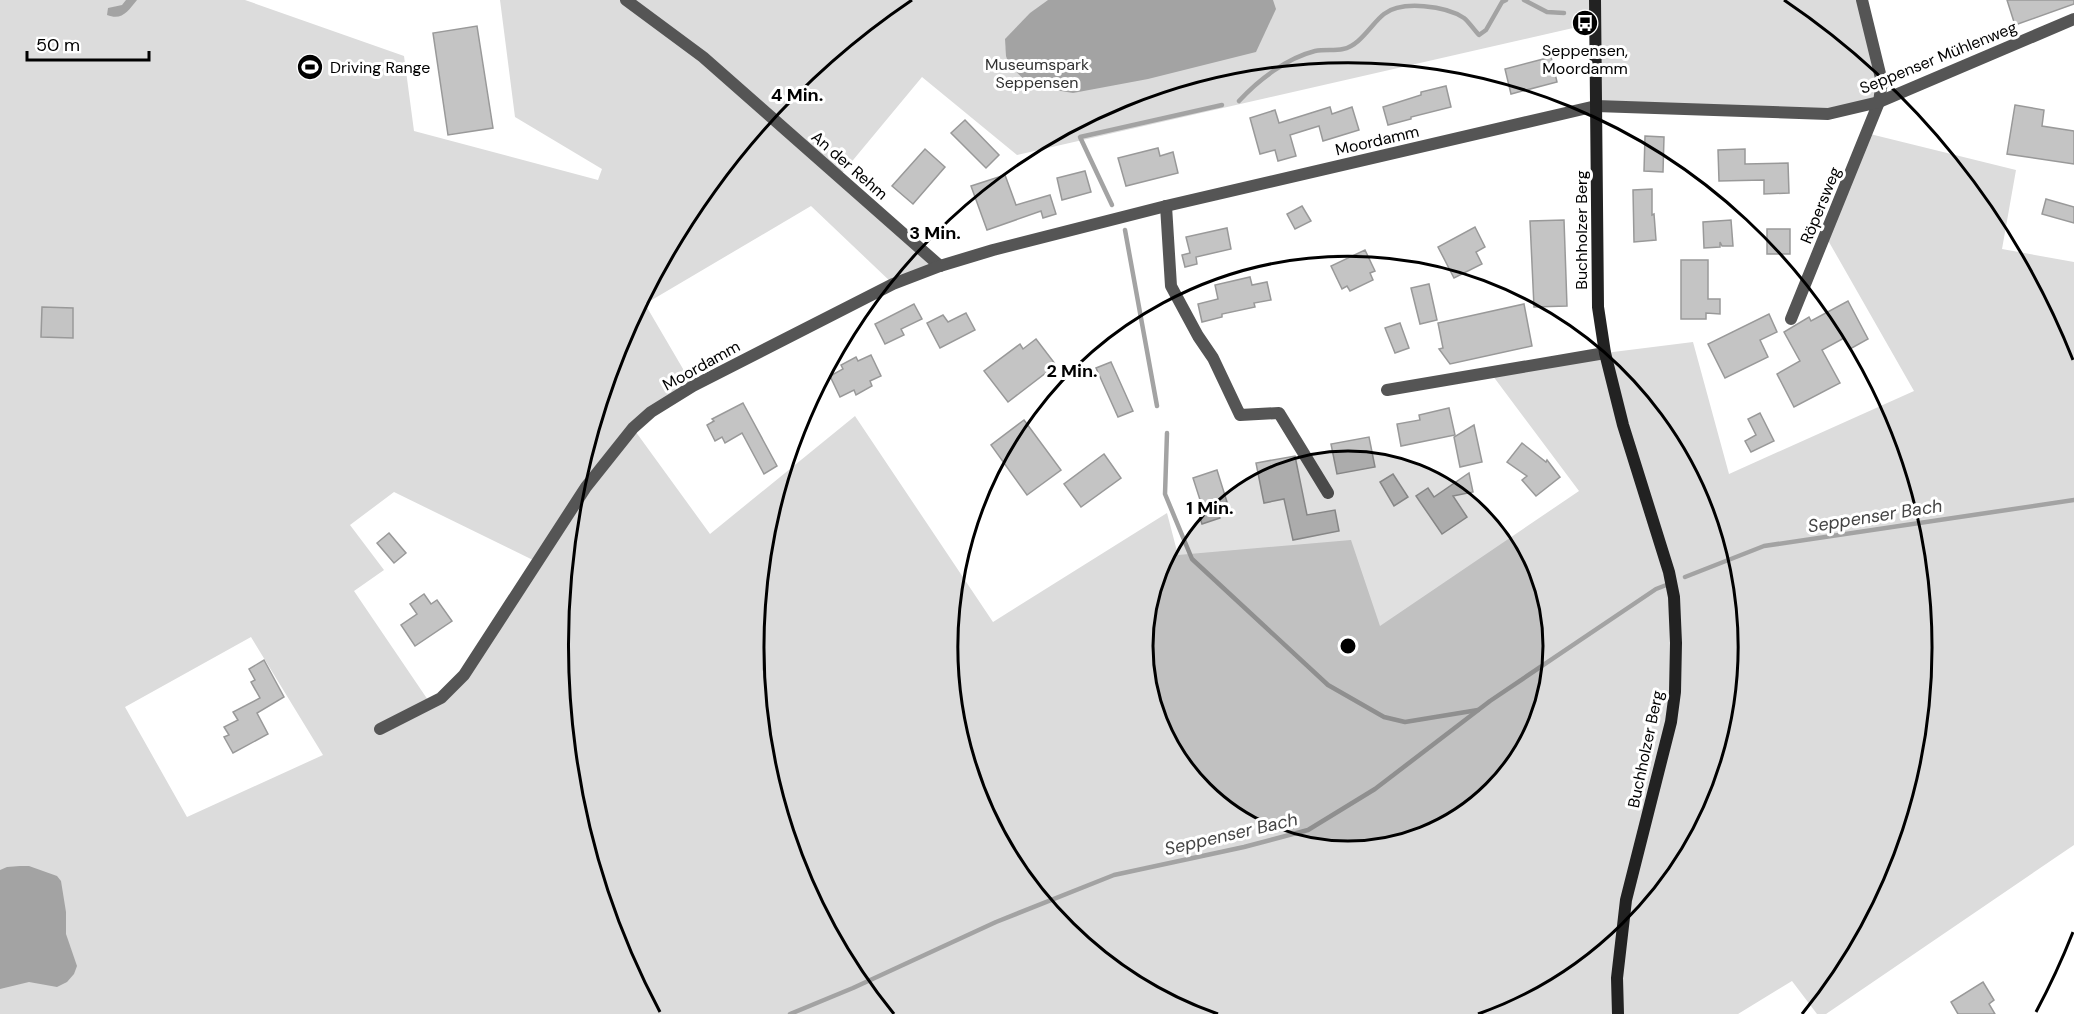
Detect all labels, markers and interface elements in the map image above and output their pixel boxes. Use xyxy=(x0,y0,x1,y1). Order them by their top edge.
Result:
bus stop icon: Seppensen, Moordamm xyxy=(1570,8,1600,38)
street label: Seppenser Mühlenweg xyxy=(1857,16,2020,99)
scale bar xyxy=(27,24,148,62)
text: 50 m xyxy=(36,33,80,57)
place label: Seppensen, Moordamm xyxy=(1542,40,1628,79)
sports icon: Driving Range xyxy=(295,52,325,82)
park label: Museumspark Seppensen xyxy=(985,54,1089,93)
place label: Driving Range xyxy=(330,57,430,78)
text: 4 Min. xyxy=(771,83,823,107)
street label: Moordamm xyxy=(1333,121,1421,160)
street label: An der Rehm xyxy=(807,126,892,204)
street label: Röpersweg xyxy=(1796,164,1845,247)
street label: Buchholzer Berg xyxy=(1571,170,1592,290)
text: 3 Min. xyxy=(909,221,961,245)
street label: Moordamm xyxy=(659,336,744,395)
text: 2 Min. xyxy=(1046,359,1098,383)
water label: Seppenser Bach xyxy=(1806,494,1944,538)
text: 1 Min. xyxy=(1186,496,1234,520)
centre of rings xyxy=(1338,636,1358,656)
street label: Buchholzer Berg xyxy=(1623,688,1668,810)
water label: Seppenser Bach xyxy=(1162,807,1300,861)

